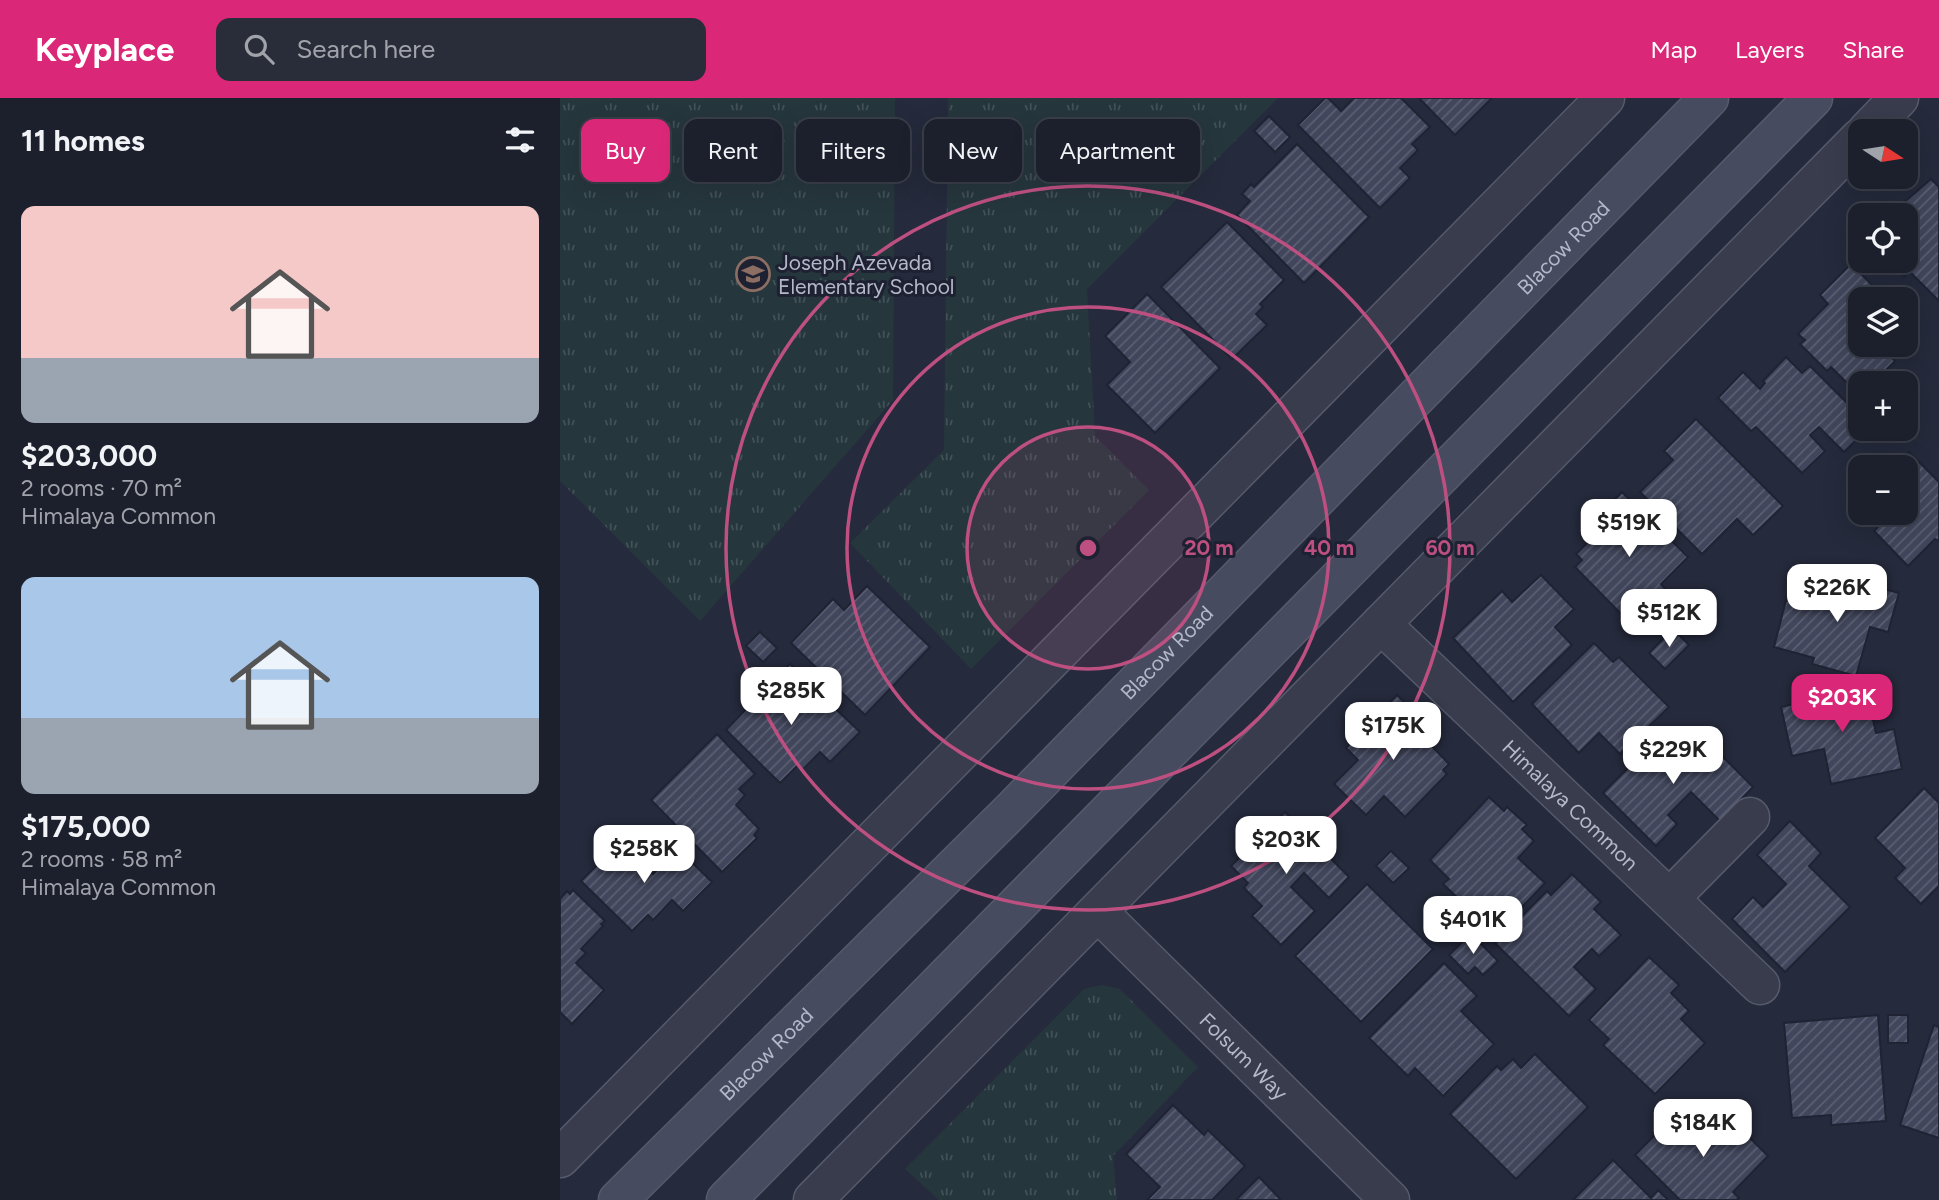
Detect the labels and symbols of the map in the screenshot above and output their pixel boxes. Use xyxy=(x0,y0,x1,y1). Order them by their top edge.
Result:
north arrow xyxy=(1848,119,1918,189)
street label: Blacow Road xyxy=(1512,195,1614,299)
place label: Joseph Azevada Elementary School xyxy=(778,250,954,299)
school or university icon: Joseph Azevada Elementary School xyxy=(734,255,772,293)
pin: $519K xyxy=(1580,500,1678,559)
text: 20 m xyxy=(1184,535,1234,560)
text: 40 m xyxy=(1304,535,1354,560)
text: 60 m xyxy=(1425,535,1475,560)
centre of rings xyxy=(1076,536,1100,560)
pin: $226K xyxy=(1788,564,1886,624)
pin: $512K xyxy=(1620,589,1718,649)
street label: Blacow Road xyxy=(1115,600,1218,705)
pin: $285K xyxy=(742,668,840,727)
pin: $203K xyxy=(1793,674,1891,734)
pin: $175K xyxy=(1344,702,1442,762)
pin: $229K xyxy=(1624,726,1722,786)
street label: Himalaya Common xyxy=(1498,734,1644,875)
pin: $203K xyxy=(1237,816,1335,876)
pin: $258K xyxy=(595,826,693,885)
pin: $401K xyxy=(1424,896,1522,956)
street label: Blacow Road xyxy=(714,1002,818,1105)
street label: Folsum Way xyxy=(1195,1007,1293,1105)
pin: $184K xyxy=(1654,1100,1752,1159)

